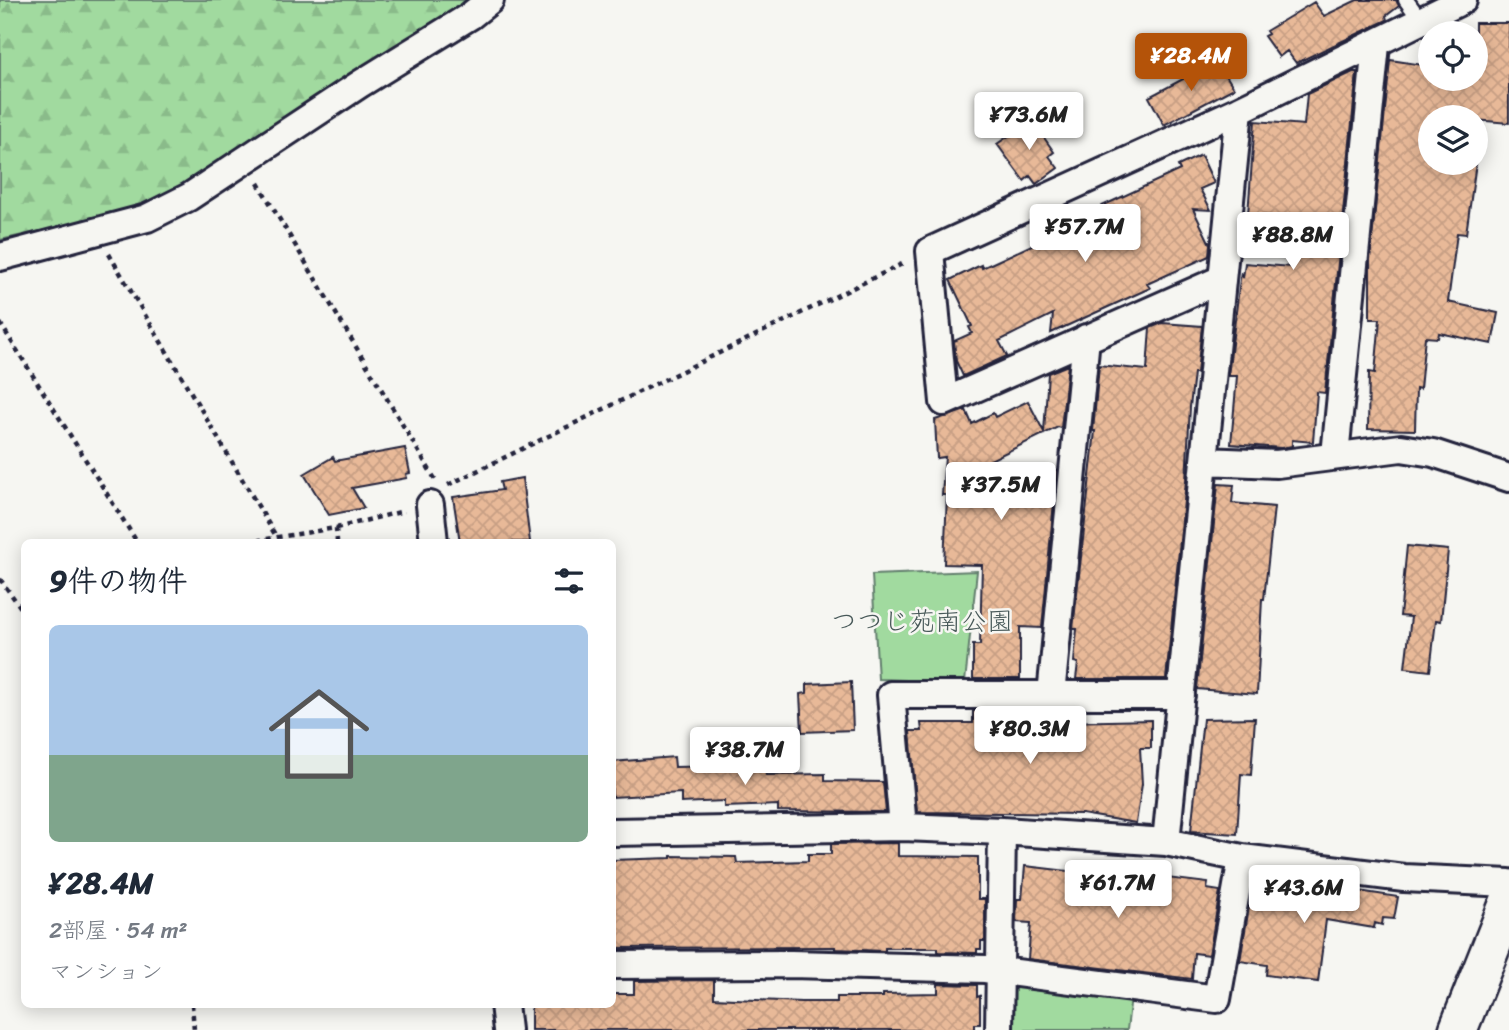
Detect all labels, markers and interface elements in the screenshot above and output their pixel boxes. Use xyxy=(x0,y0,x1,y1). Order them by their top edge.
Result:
map controls xyxy=(1418,21,1488,175)
button: locate xyxy=(1418,21,1488,91)
pin: ¥28.4M xyxy=(1134,34,1248,93)
text: ¥28.4M xyxy=(1151,35,1231,76)
pin: ¥73.6M xyxy=(972,92,1086,152)
text: ¥73.6M xyxy=(990,94,1068,135)
button: layers xyxy=(1418,105,1488,175)
pin: ¥57.7M xyxy=(1028,204,1142,264)
text: ¥57.7M xyxy=(1046,206,1124,247)
pin: ¥88.8M xyxy=(1236,212,1350,272)
text: ¥88.8M xyxy=(1253,214,1333,255)
pin: ¥37.5M xyxy=(944,462,1058,522)
text: ¥37.5M xyxy=(962,464,1040,505)
text: 9件の物件 xyxy=(49,554,187,608)
icon: filters xyxy=(550,562,588,600)
park label: つつじ苑南公園 xyxy=(831,598,1013,644)
icon: home xyxy=(256,671,382,797)
pin: ¥80.3M xyxy=(973,706,1087,766)
text: ¥80.3M xyxy=(990,708,1070,749)
pin: ¥38.7M xyxy=(688,728,802,787)
text: ¥38.7M xyxy=(706,729,784,770)
text: ¥28.4M xyxy=(49,856,153,910)
pin: ¥61.7M xyxy=(1061,860,1175,920)
text: ¥61.7M xyxy=(1081,862,1155,903)
pin: ¥43.6M xyxy=(1247,866,1361,925)
text: ¥43.6M xyxy=(1265,867,1343,908)
text: 2部屋 · 54 m² xyxy=(49,910,188,951)
text: マンション xyxy=(49,951,163,992)

